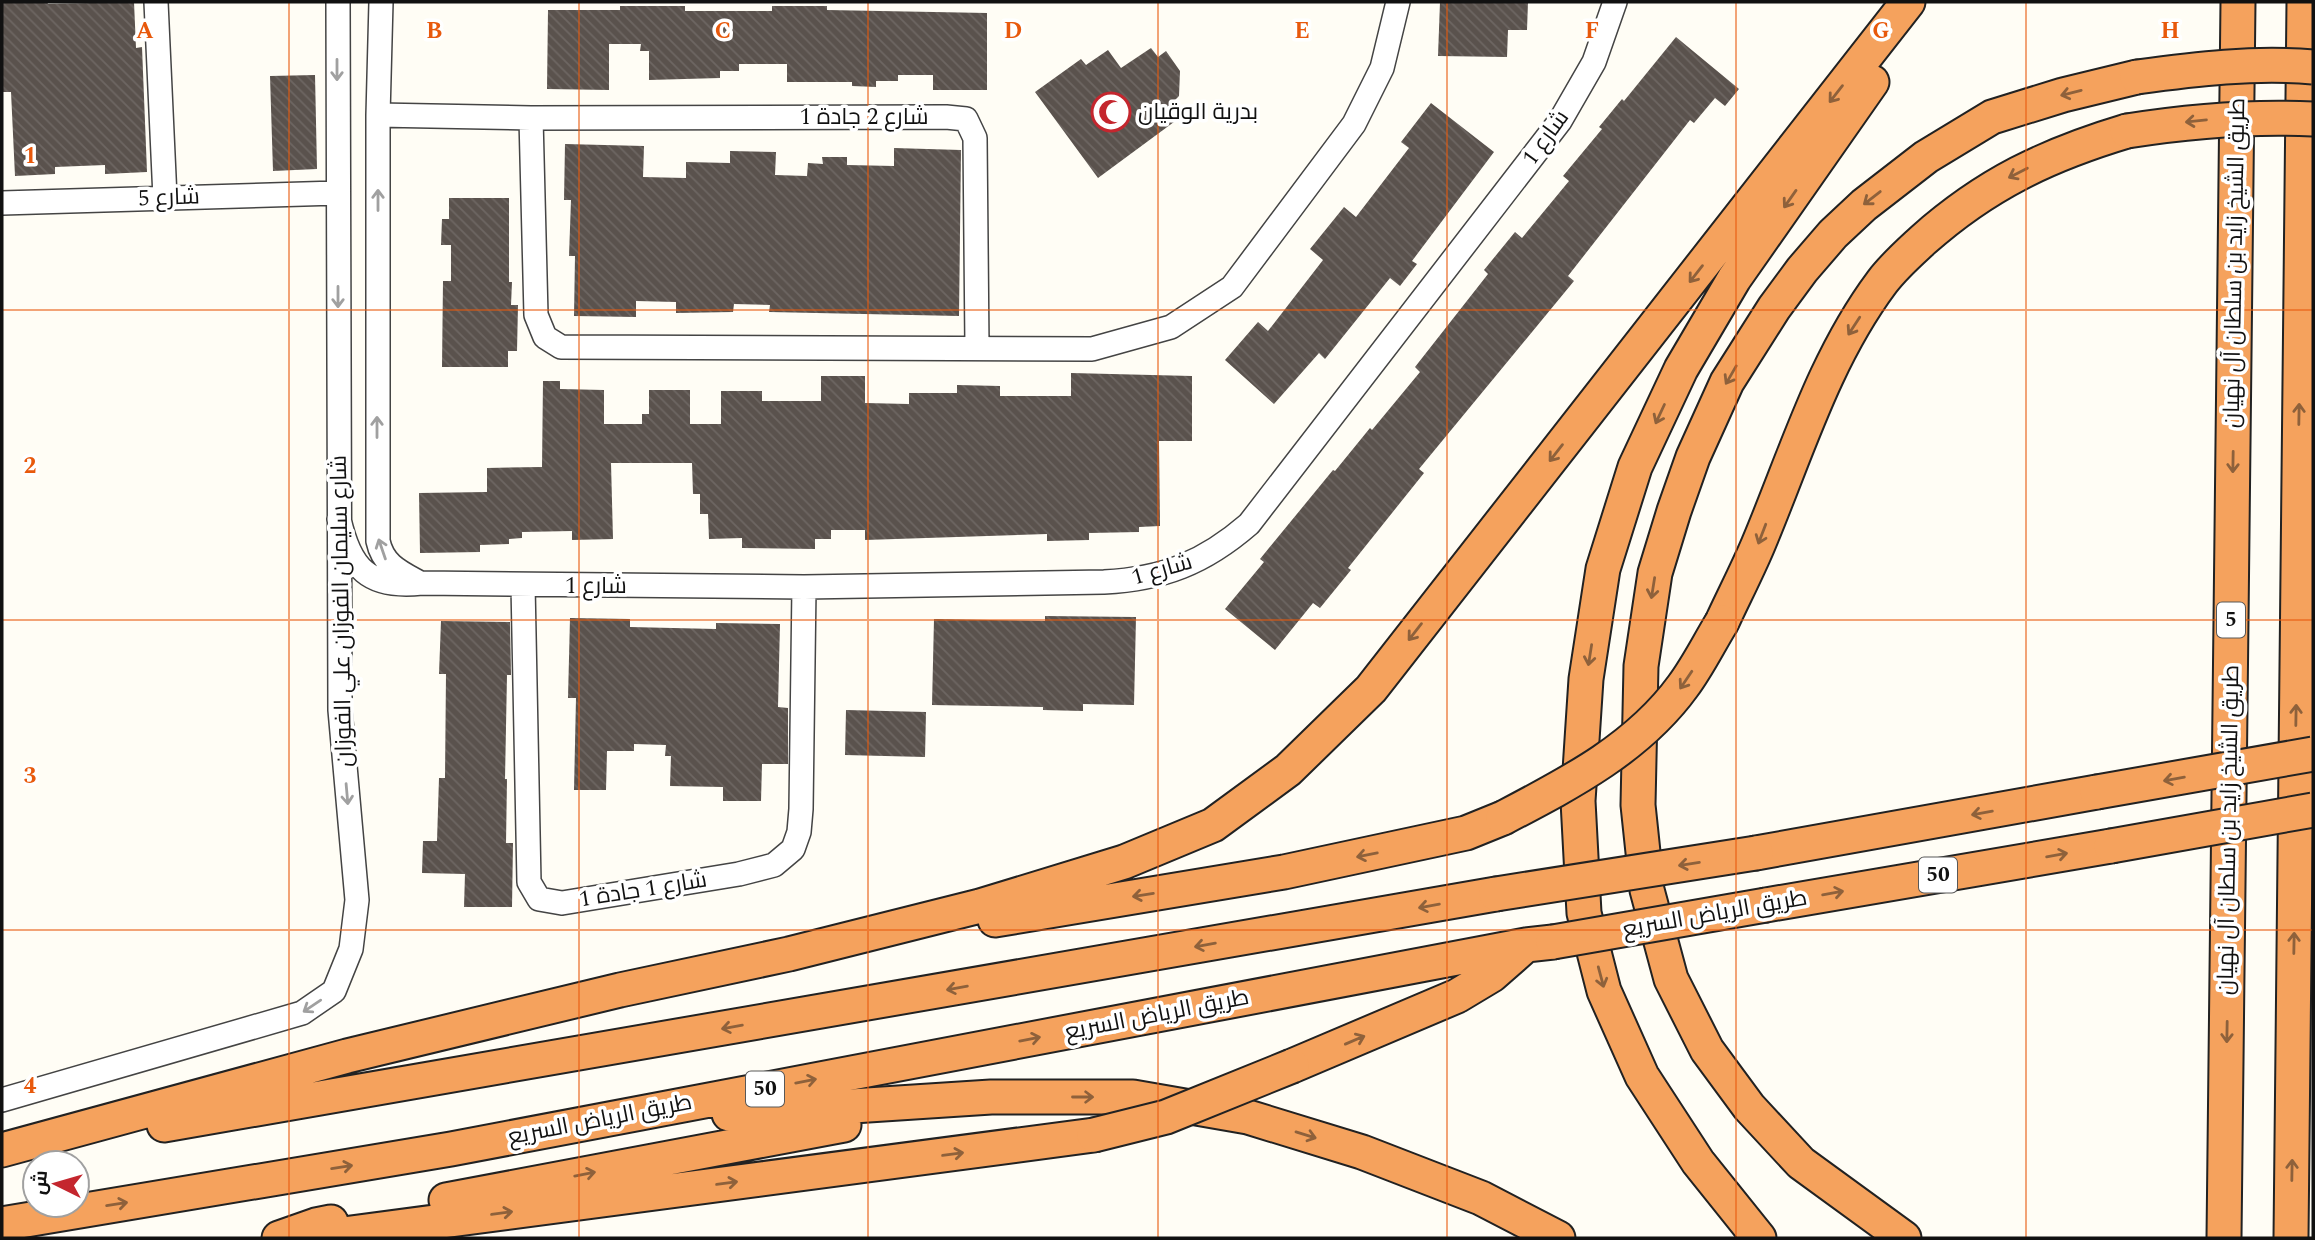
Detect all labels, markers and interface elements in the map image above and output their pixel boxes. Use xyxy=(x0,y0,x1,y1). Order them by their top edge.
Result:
text: A xyxy=(136,14,154,49)
text: B xyxy=(426,14,442,49)
text: C xyxy=(715,14,731,49)
text: D xyxy=(1004,14,1022,49)
text: E xyxy=(1294,14,1310,49)
text: F xyxy=(1585,14,1599,49)
text: G xyxy=(1872,14,1890,49)
text: H xyxy=(2160,14,2180,49)
one-way arrow xyxy=(330,58,344,81)
one-way arrow xyxy=(1828,85,1843,103)
one-way arrow xyxy=(2060,87,2083,100)
mosque icon: بدرية الوقيان xyxy=(1090,91,1132,133)
place label: بدرية الوقيان xyxy=(1138,95,1258,130)
street label: طريق الشيخ زايد بن سلطان آل نهيان xyxy=(2215,97,2255,429)
street label: شارع 2 جادة 1 xyxy=(800,100,928,135)
street label: شارع 1 xyxy=(1514,103,1578,173)
one-way arrow xyxy=(2185,115,2208,128)
text: 1 xyxy=(24,139,36,174)
one-way arrow xyxy=(2008,167,2029,181)
street label: شارع 5 xyxy=(138,179,200,217)
one-way arrow xyxy=(371,188,385,211)
one-way arrow xyxy=(1783,189,1797,208)
one-way arrow xyxy=(1864,191,1882,206)
one-way arrow xyxy=(1689,264,1704,283)
one-way arrow xyxy=(331,286,344,309)
one-way arrow xyxy=(1846,316,1861,335)
one-way arrow xyxy=(1724,365,1738,385)
one-way arrow xyxy=(1653,403,1666,424)
one-way arrow xyxy=(2292,403,2306,426)
one-way arrow xyxy=(370,416,384,439)
one-way arrow xyxy=(1548,444,1564,462)
text: 2 xyxy=(24,449,37,484)
one-way arrow xyxy=(2226,450,2240,473)
street label: شارع سليمان الفوزان علي الفوزان xyxy=(322,455,362,767)
one-way arrow xyxy=(1755,523,1768,544)
one-way arrow xyxy=(375,539,387,561)
street label: شارع 1 xyxy=(1127,545,1197,595)
street label: شارع 1 xyxy=(565,569,627,604)
one-way arrow xyxy=(1646,576,1659,599)
road number: 5 xyxy=(2217,602,2245,638)
one-way arrow xyxy=(1408,622,1423,641)
one-way arrow xyxy=(1583,643,1596,665)
street label: طريق الشيخ زايد بن سلطان آل نهيان xyxy=(2209,664,2249,996)
one-way arrow xyxy=(1679,670,1694,689)
one-way arrow xyxy=(2289,704,2303,727)
text: 3 xyxy=(24,759,37,794)
one-way arrow xyxy=(2163,773,2186,786)
one-way arrow xyxy=(341,782,354,805)
one-way arrow xyxy=(1971,807,1994,820)
one-way arrow xyxy=(2045,848,2068,861)
one-way arrow xyxy=(1356,849,1379,863)
one-way arrow xyxy=(1678,857,1701,870)
road number: 50 xyxy=(1919,858,1957,892)
street label: شارع 1 جادة 1 xyxy=(577,863,709,917)
street label: طريق الرياض السريع xyxy=(1620,881,1810,947)
one-way arrow xyxy=(1821,886,1844,899)
one-way arrow xyxy=(1132,889,1155,902)
one-way arrow xyxy=(1418,900,1441,913)
one-way arrow xyxy=(2287,931,2301,954)
one-way arrow xyxy=(1194,939,1217,952)
one-way arrow xyxy=(1595,965,1608,988)
street label: طريق الرياض السريع xyxy=(1062,980,1252,1050)
one-way arrow xyxy=(946,982,969,995)
one-way arrow xyxy=(303,999,322,1013)
one-way arrow xyxy=(722,1021,744,1034)
one-way arrow xyxy=(2220,1021,2234,1044)
one-way arrow xyxy=(1018,1032,1041,1045)
one-way arrow xyxy=(1344,1032,1365,1045)
text: 4 xyxy=(24,1069,37,1104)
road number: 50 xyxy=(746,1072,784,1106)
one-way arrow xyxy=(794,1074,817,1088)
street label: طريق الرياض السريع xyxy=(505,1085,695,1155)
one-way arrow xyxy=(1072,1090,1095,1104)
one-way arrow xyxy=(1295,1129,1317,1142)
one-way arrow xyxy=(941,1147,964,1160)
north arrow xyxy=(21,1149,91,1219)
one-way arrow xyxy=(2285,1159,2298,1182)
one-way arrow xyxy=(330,1160,353,1173)
one-way arrow xyxy=(573,1166,596,1180)
text: ش xyxy=(25,1169,56,1196)
one-way arrow xyxy=(715,1177,738,1190)
one-way arrow xyxy=(105,1197,128,1211)
one-way arrow xyxy=(490,1207,513,1220)

